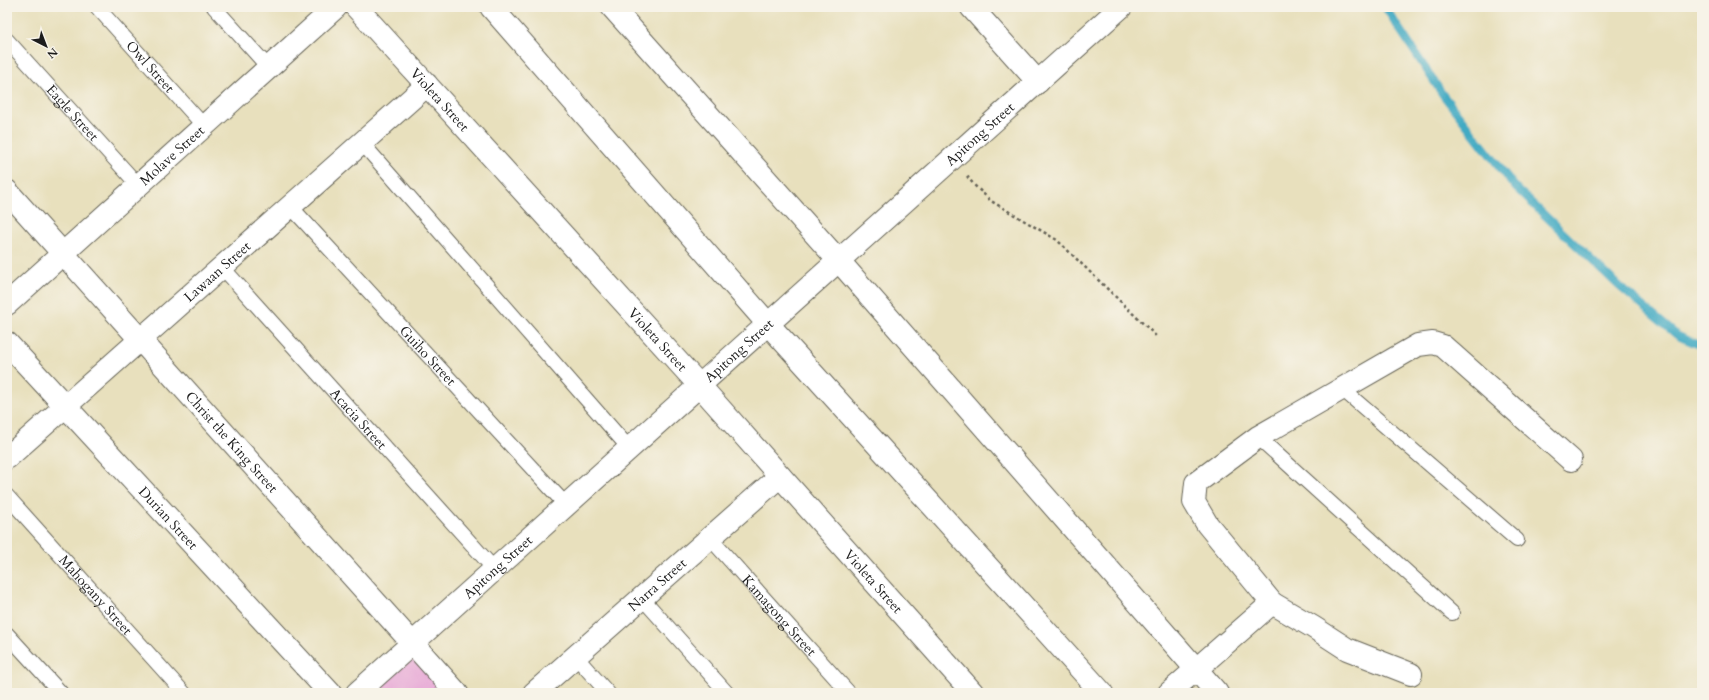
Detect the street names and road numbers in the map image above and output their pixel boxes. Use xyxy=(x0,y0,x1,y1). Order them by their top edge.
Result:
street label: Owl Street xyxy=(122,37,179,98)
street label: Violeta Street xyxy=(406,64,474,136)
street label: Eagle Street xyxy=(42,81,103,146)
street label: Apitong Street xyxy=(942,98,1019,170)
street label: Molave Street xyxy=(136,121,209,190)
street label: Lawaan Street xyxy=(180,237,255,307)
street label: Violeta Street xyxy=(624,304,692,376)
street label: Apitong Street xyxy=(700,314,778,387)
street label: Guiho Street xyxy=(395,322,461,390)
street label: Acacia Street xyxy=(326,384,391,454)
street label: Christ the King Street xyxy=(181,387,282,498)
street label: Durian Street xyxy=(134,483,202,554)
street label: Apitong Street xyxy=(459,531,537,603)
street label: Violeta Street xyxy=(840,545,907,618)
street label: Mahogany Street xyxy=(55,551,137,640)
street label: Narra Street xyxy=(624,554,691,616)
street label: Kamagong Street xyxy=(738,571,821,661)

